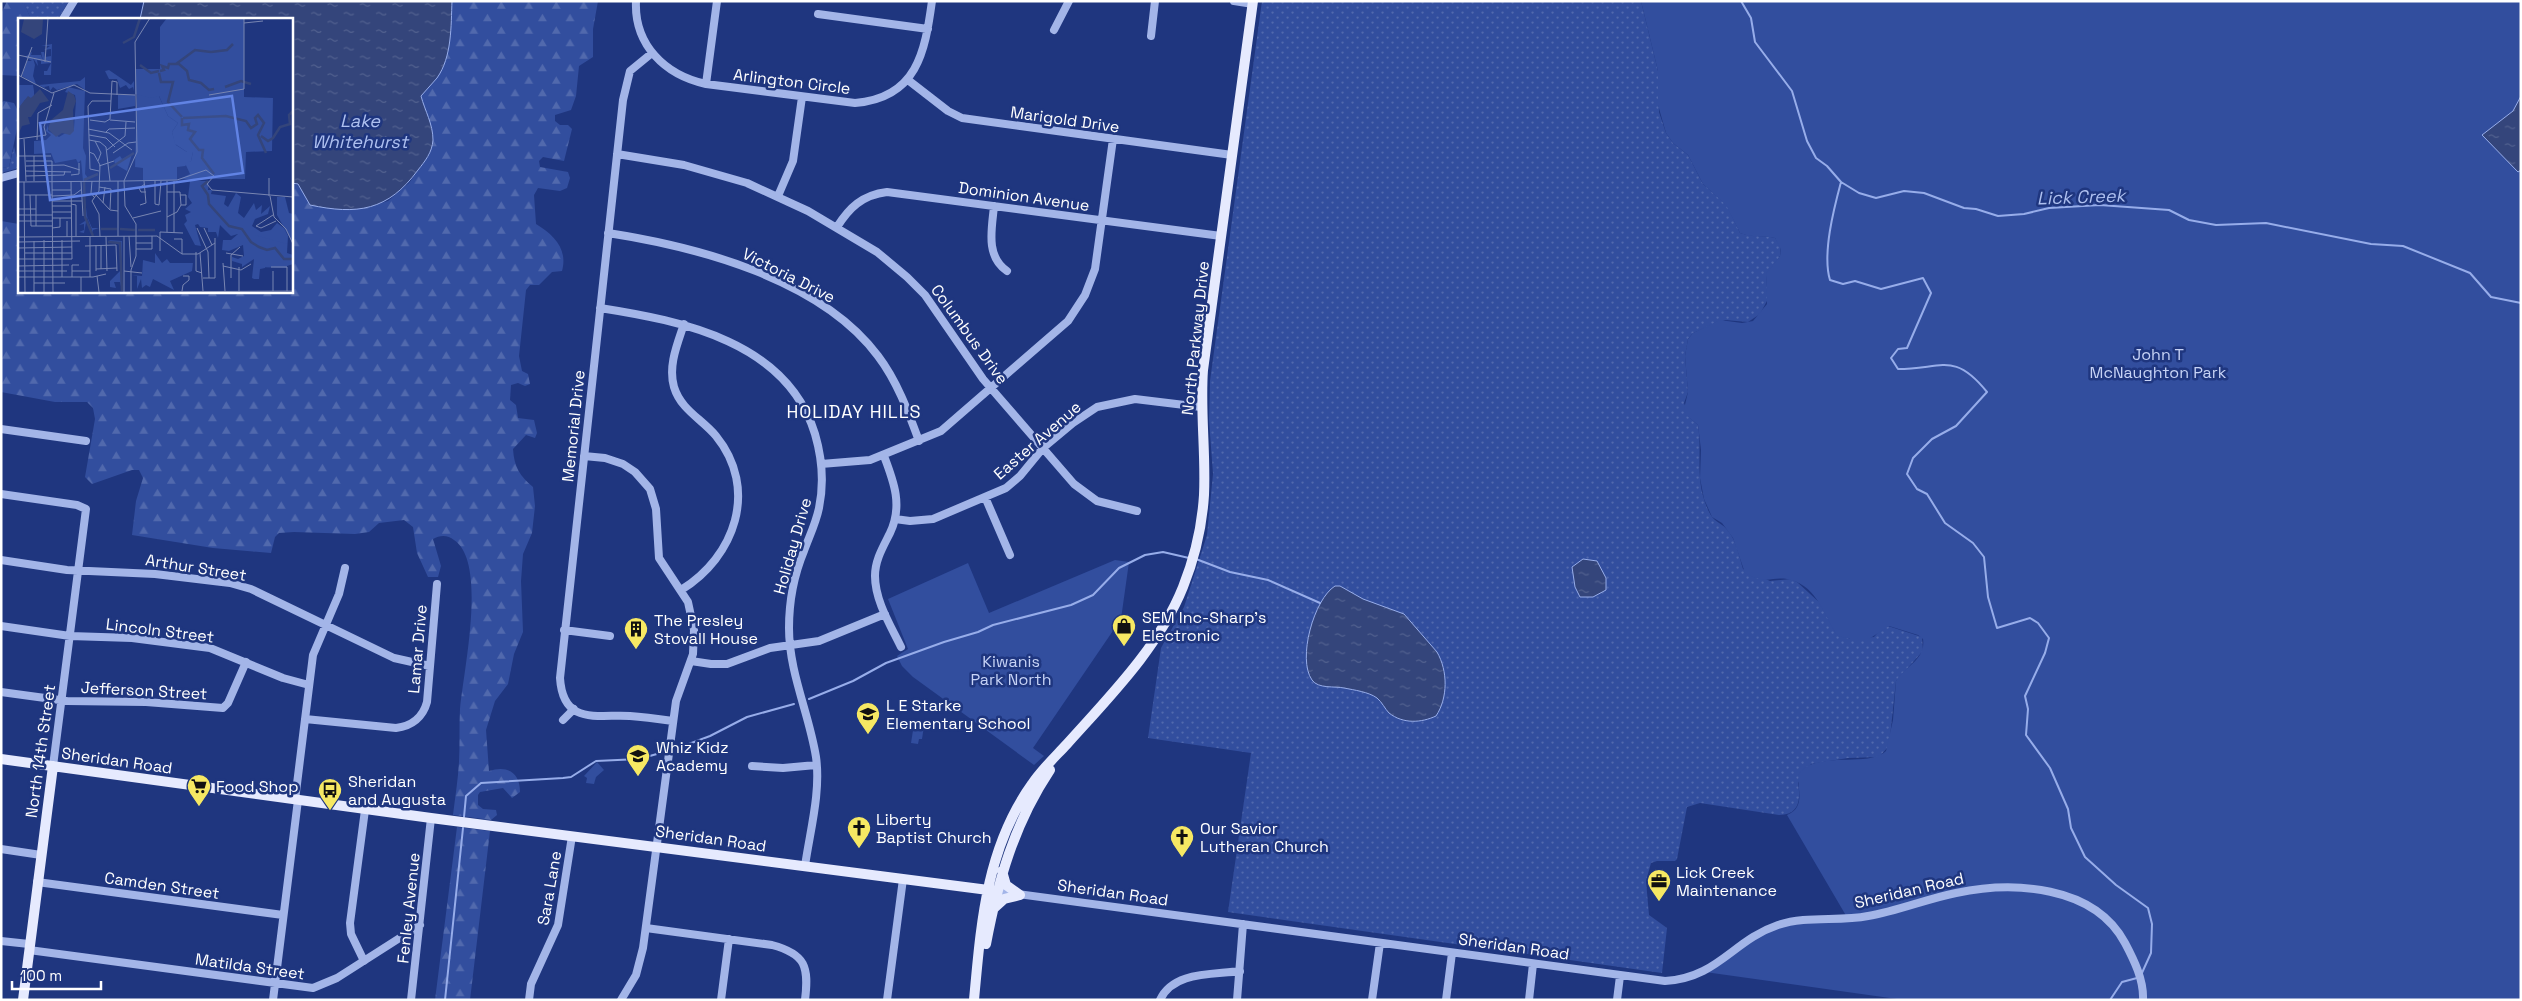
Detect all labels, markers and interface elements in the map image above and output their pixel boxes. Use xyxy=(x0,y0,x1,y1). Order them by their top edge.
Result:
inset map xyxy=(18,18,292,292)
street label: Arlington Circle xyxy=(732,64,852,99)
street label: Marigold Drive xyxy=(1009,101,1121,138)
water label: Lake Whitehurst xyxy=(312,109,410,153)
street label: Dominion Avenue xyxy=(957,177,1091,216)
water label: Lick Creek xyxy=(2036,183,2128,210)
street label: Victoria Drive xyxy=(739,243,839,308)
street label: North Parkway Drive xyxy=(1177,260,1214,416)
street label: Columbus Drive xyxy=(926,280,1013,388)
park label: John T McNaughton Park xyxy=(2090,344,2227,383)
street label: Memorial Drive xyxy=(557,369,590,483)
street label: Easter Avenue xyxy=(989,397,1085,484)
district label: HOLIDAY HILLS xyxy=(786,400,922,423)
street label: Holiday Drive xyxy=(769,495,816,597)
street label: Arthur Street xyxy=(144,549,248,586)
street label: Lamar Drive xyxy=(403,604,432,694)
place label: SEM Inc-Sharp's Electronic xyxy=(1142,607,1266,646)
place label: The Presley Stovall House xyxy=(654,610,758,649)
street label: Lincoln Street xyxy=(105,613,215,648)
shop icon: SEM Inc-Sharp's Electronic xyxy=(1111,613,1137,647)
building icon: The Presley Stovall House xyxy=(623,616,649,650)
park label: Kiwanis Park North xyxy=(970,651,1052,690)
street label: Jefferson Street xyxy=(80,677,208,704)
street label: North 14th Street xyxy=(21,683,60,819)
place label: L E Starke Elementary School xyxy=(886,695,1031,734)
school or university icon: L E Starke Elementary School xyxy=(855,701,881,735)
place label: Whiz Kidz Academy xyxy=(656,737,729,776)
street label: Sheridan Road xyxy=(60,742,174,779)
school or university icon: Whiz Kidz Academy xyxy=(625,743,651,777)
place label: Sheridan and Augusta xyxy=(348,771,446,810)
supermarket icon: Food Shop xyxy=(186,773,212,807)
place label: Food Shop xyxy=(216,776,299,797)
bus stop icon: Sheridan and Augusta xyxy=(317,777,343,811)
place label: Liberty Baptist Church xyxy=(876,809,992,848)
church icon: Liberty Baptist Church xyxy=(846,815,872,849)
place label: Our Savior Lutheran Church xyxy=(1200,818,1329,857)
street label: Sheridan Road xyxy=(654,820,768,857)
church icon: Our Savior Lutheran Church xyxy=(1169,824,1195,858)
street label: Sara Lane xyxy=(533,849,566,927)
street label: Fenley Avenue xyxy=(392,852,425,965)
place label: Lick Creek Maintenance xyxy=(1676,862,1777,901)
street label: Camden Street xyxy=(103,867,221,904)
office icon: Lick Creek Maintenance xyxy=(1646,868,1672,902)
street label: Sheridan Road xyxy=(1852,868,1966,913)
street label: Sheridan Road xyxy=(1056,874,1170,911)
street label: Sheridan Road xyxy=(1457,928,1571,965)
street label: Matilda Street xyxy=(194,948,306,985)
scale bar xyxy=(12,958,101,990)
text: 100 m xyxy=(20,966,62,985)

